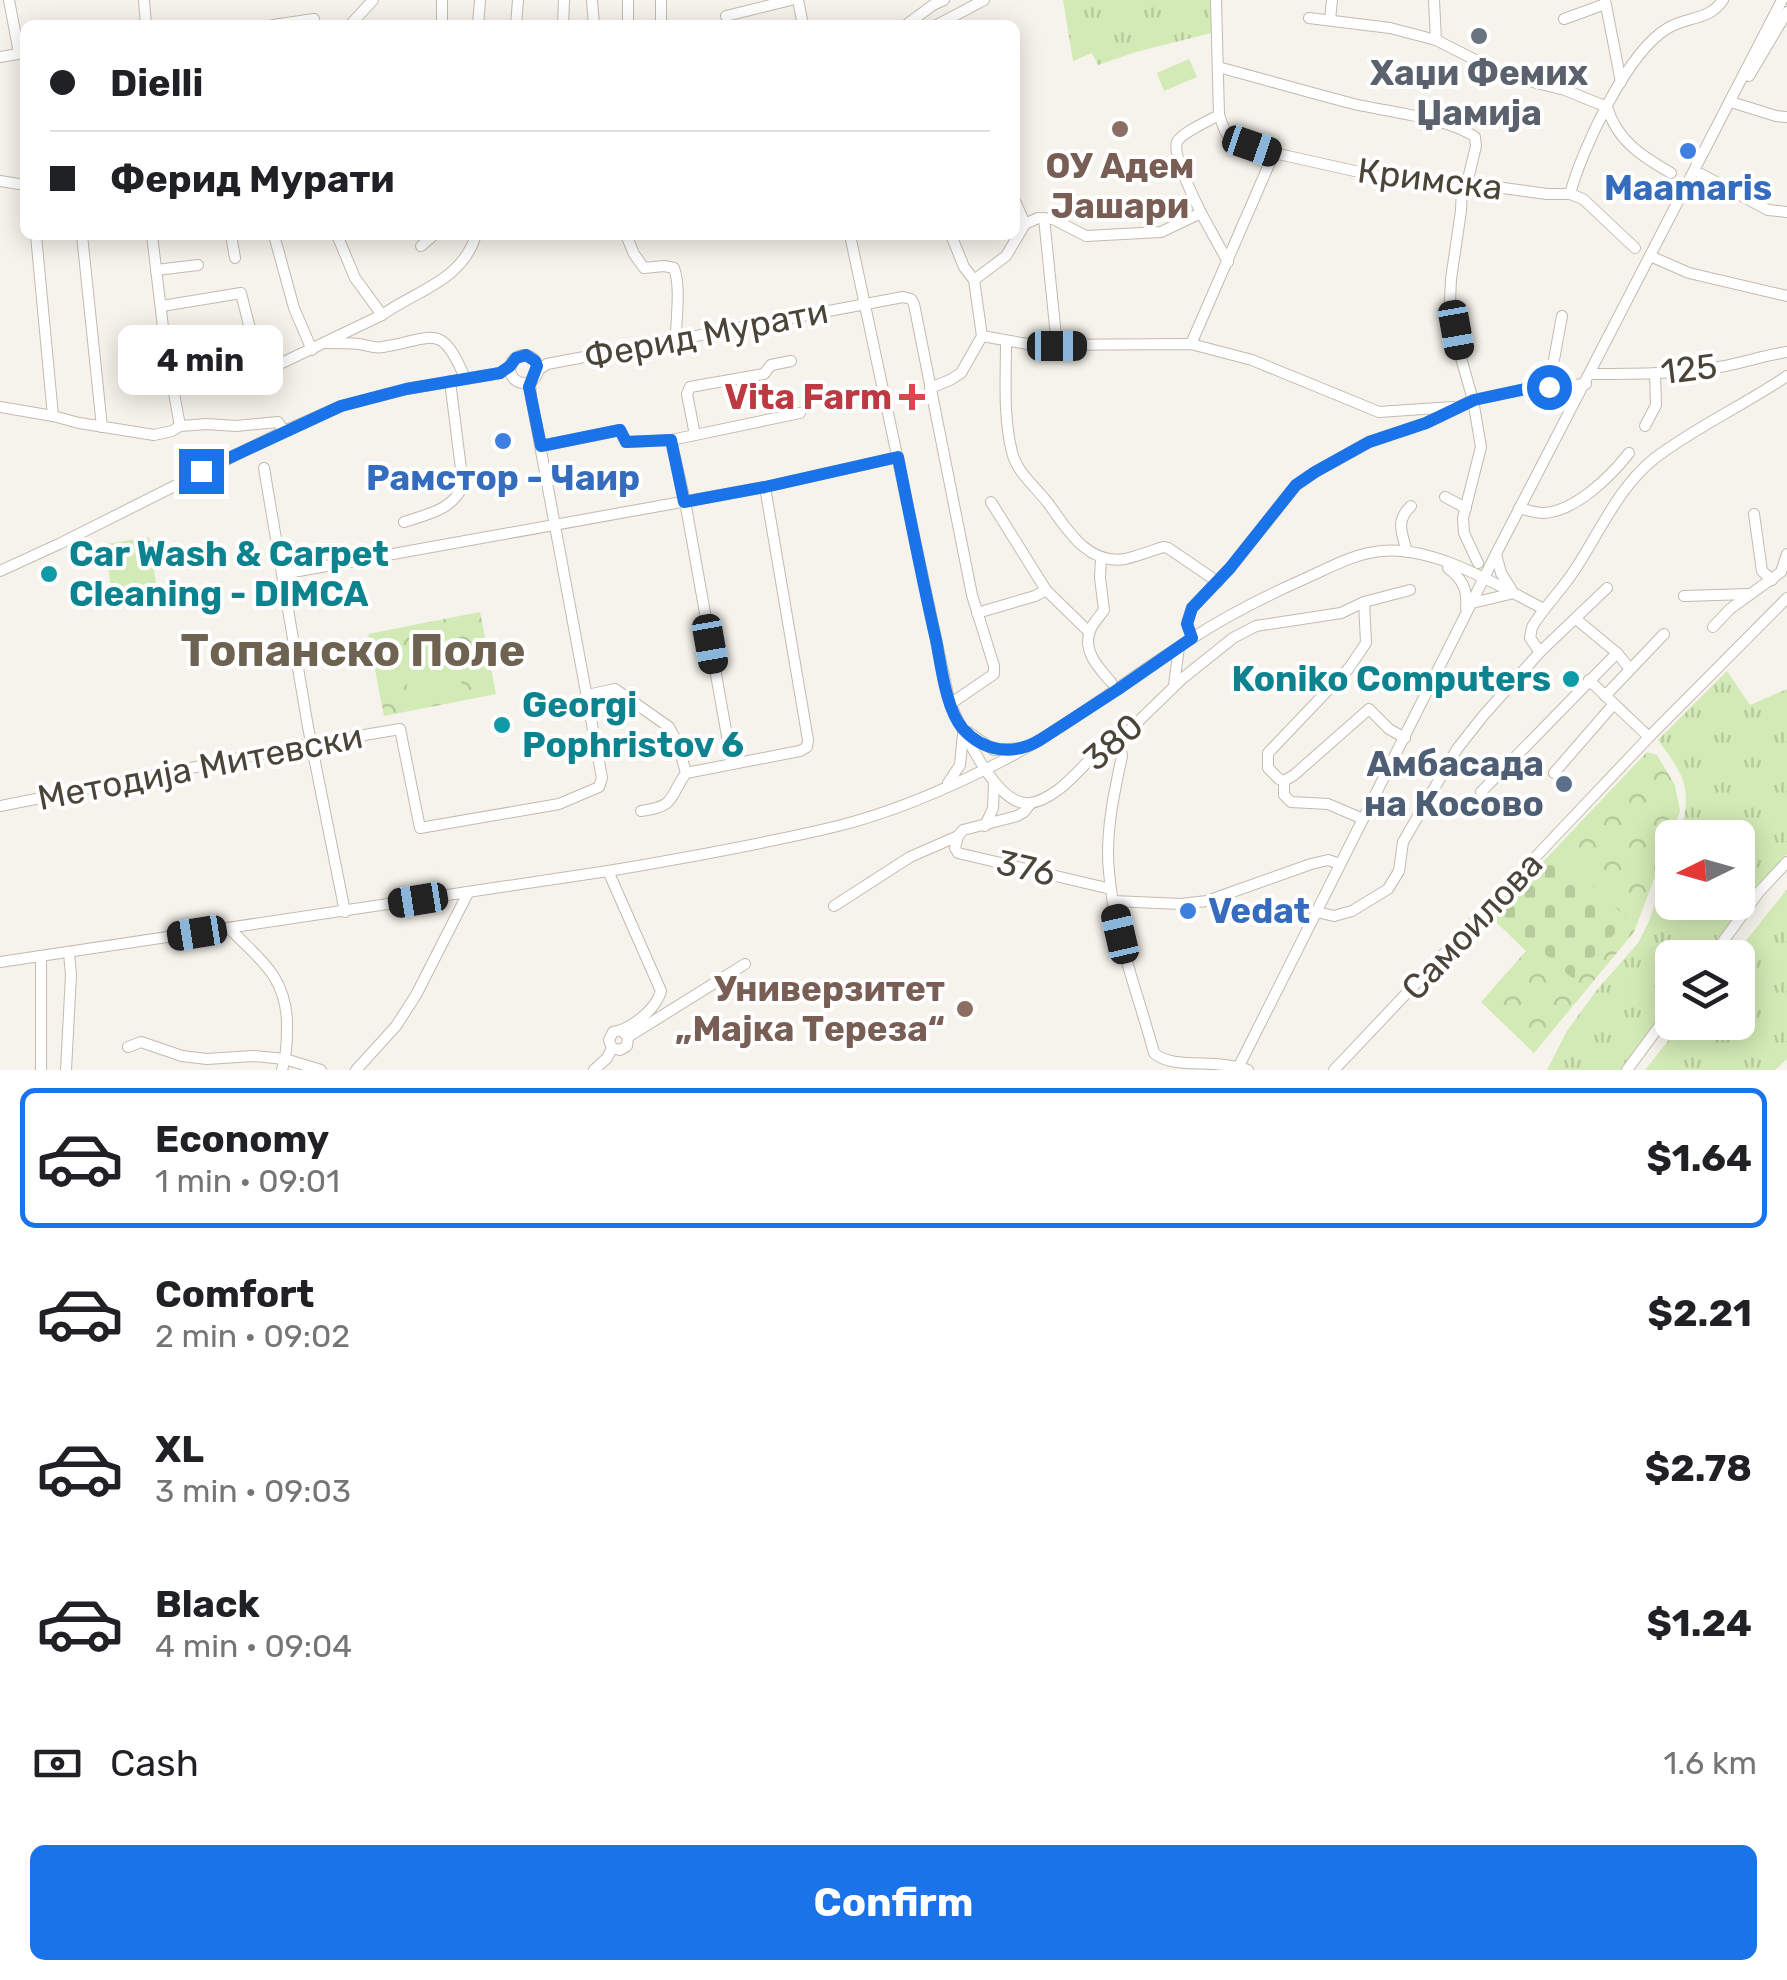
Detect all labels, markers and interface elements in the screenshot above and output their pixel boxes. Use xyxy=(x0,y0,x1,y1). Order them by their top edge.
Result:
marker: Хаџи Фемих Џамија xyxy=(1468,25,1490,47)
place label: Хаџи Фемих Џамија xyxy=(1370,52,1588,134)
text: Dielli xyxy=(110,60,203,106)
marker: ОУ Адем Јашари xyxy=(1109,118,1131,140)
car xyxy=(1219,122,1285,170)
marker: Maamaris xyxy=(1677,140,1699,162)
place label: ОУ Адем Јашари xyxy=(1046,145,1194,227)
street label: Кримска xyxy=(1355,149,1505,209)
text: Ферид Мурати xyxy=(110,156,395,202)
place label: Maamaris xyxy=(1604,167,1772,209)
street label: Ферид Мурати xyxy=(580,290,832,378)
car xyxy=(1436,298,1476,362)
callout: 4 min xyxy=(119,326,284,396)
car xyxy=(1027,331,1087,361)
text: 4 min xyxy=(157,341,244,379)
street label: 125 xyxy=(1658,345,1720,393)
route start xyxy=(1527,365,1572,410)
place label: Vita Farm xyxy=(724,376,892,418)
marker: Vita Farm xyxy=(901,386,923,408)
marker: Рамстор - Чаир xyxy=(492,430,514,452)
route end xyxy=(179,449,224,494)
place label: Рамстор - Чаир xyxy=(366,457,640,499)
place label: Car Wash & Carpet Cleaning - DIMCA xyxy=(69,533,389,615)
marker: Car Wash & Carpet Cleaning - DIMCA xyxy=(38,563,60,585)
car xyxy=(690,612,730,676)
district label: Топанско Поле xyxy=(181,624,525,677)
place label: Koniko Computers xyxy=(1231,658,1551,700)
marker: Koniko Computers xyxy=(1560,668,1582,690)
place label: Georgi Pophristov 6 xyxy=(522,684,744,766)
street label: 380 xyxy=(1074,705,1152,779)
marker: Georgi Pophristov 6 xyxy=(491,714,513,736)
street label: Методија Митевски xyxy=(34,715,366,819)
place label: Амбасада на Косово xyxy=(1364,743,1544,825)
marker: Амбасада на Косово xyxy=(1553,773,1575,795)
north arrow xyxy=(1655,820,1755,920)
map controls xyxy=(1655,820,1755,1040)
street label: 376 xyxy=(993,841,1059,895)
street label: Самоилова xyxy=(1393,843,1551,1009)
car xyxy=(386,880,450,920)
place label: Vedat xyxy=(1208,890,1310,932)
marker: Vedat xyxy=(1177,900,1199,922)
car xyxy=(1099,901,1141,967)
car xyxy=(165,913,229,953)
button: layers xyxy=(1655,940,1755,1040)
place label: Универзитет „Мајка Тереза“ xyxy=(675,968,945,1050)
marker: Универзитет „Мајка Тереза“ xyxy=(954,998,976,1020)
icon: car xyxy=(35,1113,125,1203)
text: Economy xyxy=(155,1116,329,1162)
text: $1.64 xyxy=(1646,1135,1752,1181)
text: 1 min · 09:01 xyxy=(155,1162,340,1200)
icon: car xyxy=(35,1268,125,1358)
text: Comfort xyxy=(155,1271,314,1317)
text: $2.21 xyxy=(1648,1290,1752,1336)
text: 2 min · 09:02 xyxy=(155,1317,350,1355)
icon: car xyxy=(35,1423,125,1513)
text: XL xyxy=(155,1426,204,1472)
text: $2.78 xyxy=(1645,1445,1752,1491)
text: 3 min · 09:03 xyxy=(155,1472,351,1510)
icon: car xyxy=(35,1578,125,1668)
text: Black xyxy=(155,1581,260,1627)
text: $1.24 xyxy=(1646,1600,1752,1646)
text: 4 min · 09:04 xyxy=(155,1627,352,1665)
icon: cash xyxy=(30,1736,85,1791)
text: Cash xyxy=(110,1740,199,1786)
text: 1.6 km xyxy=(1664,1744,1757,1782)
button: Confirm xyxy=(30,1845,1757,1960)

